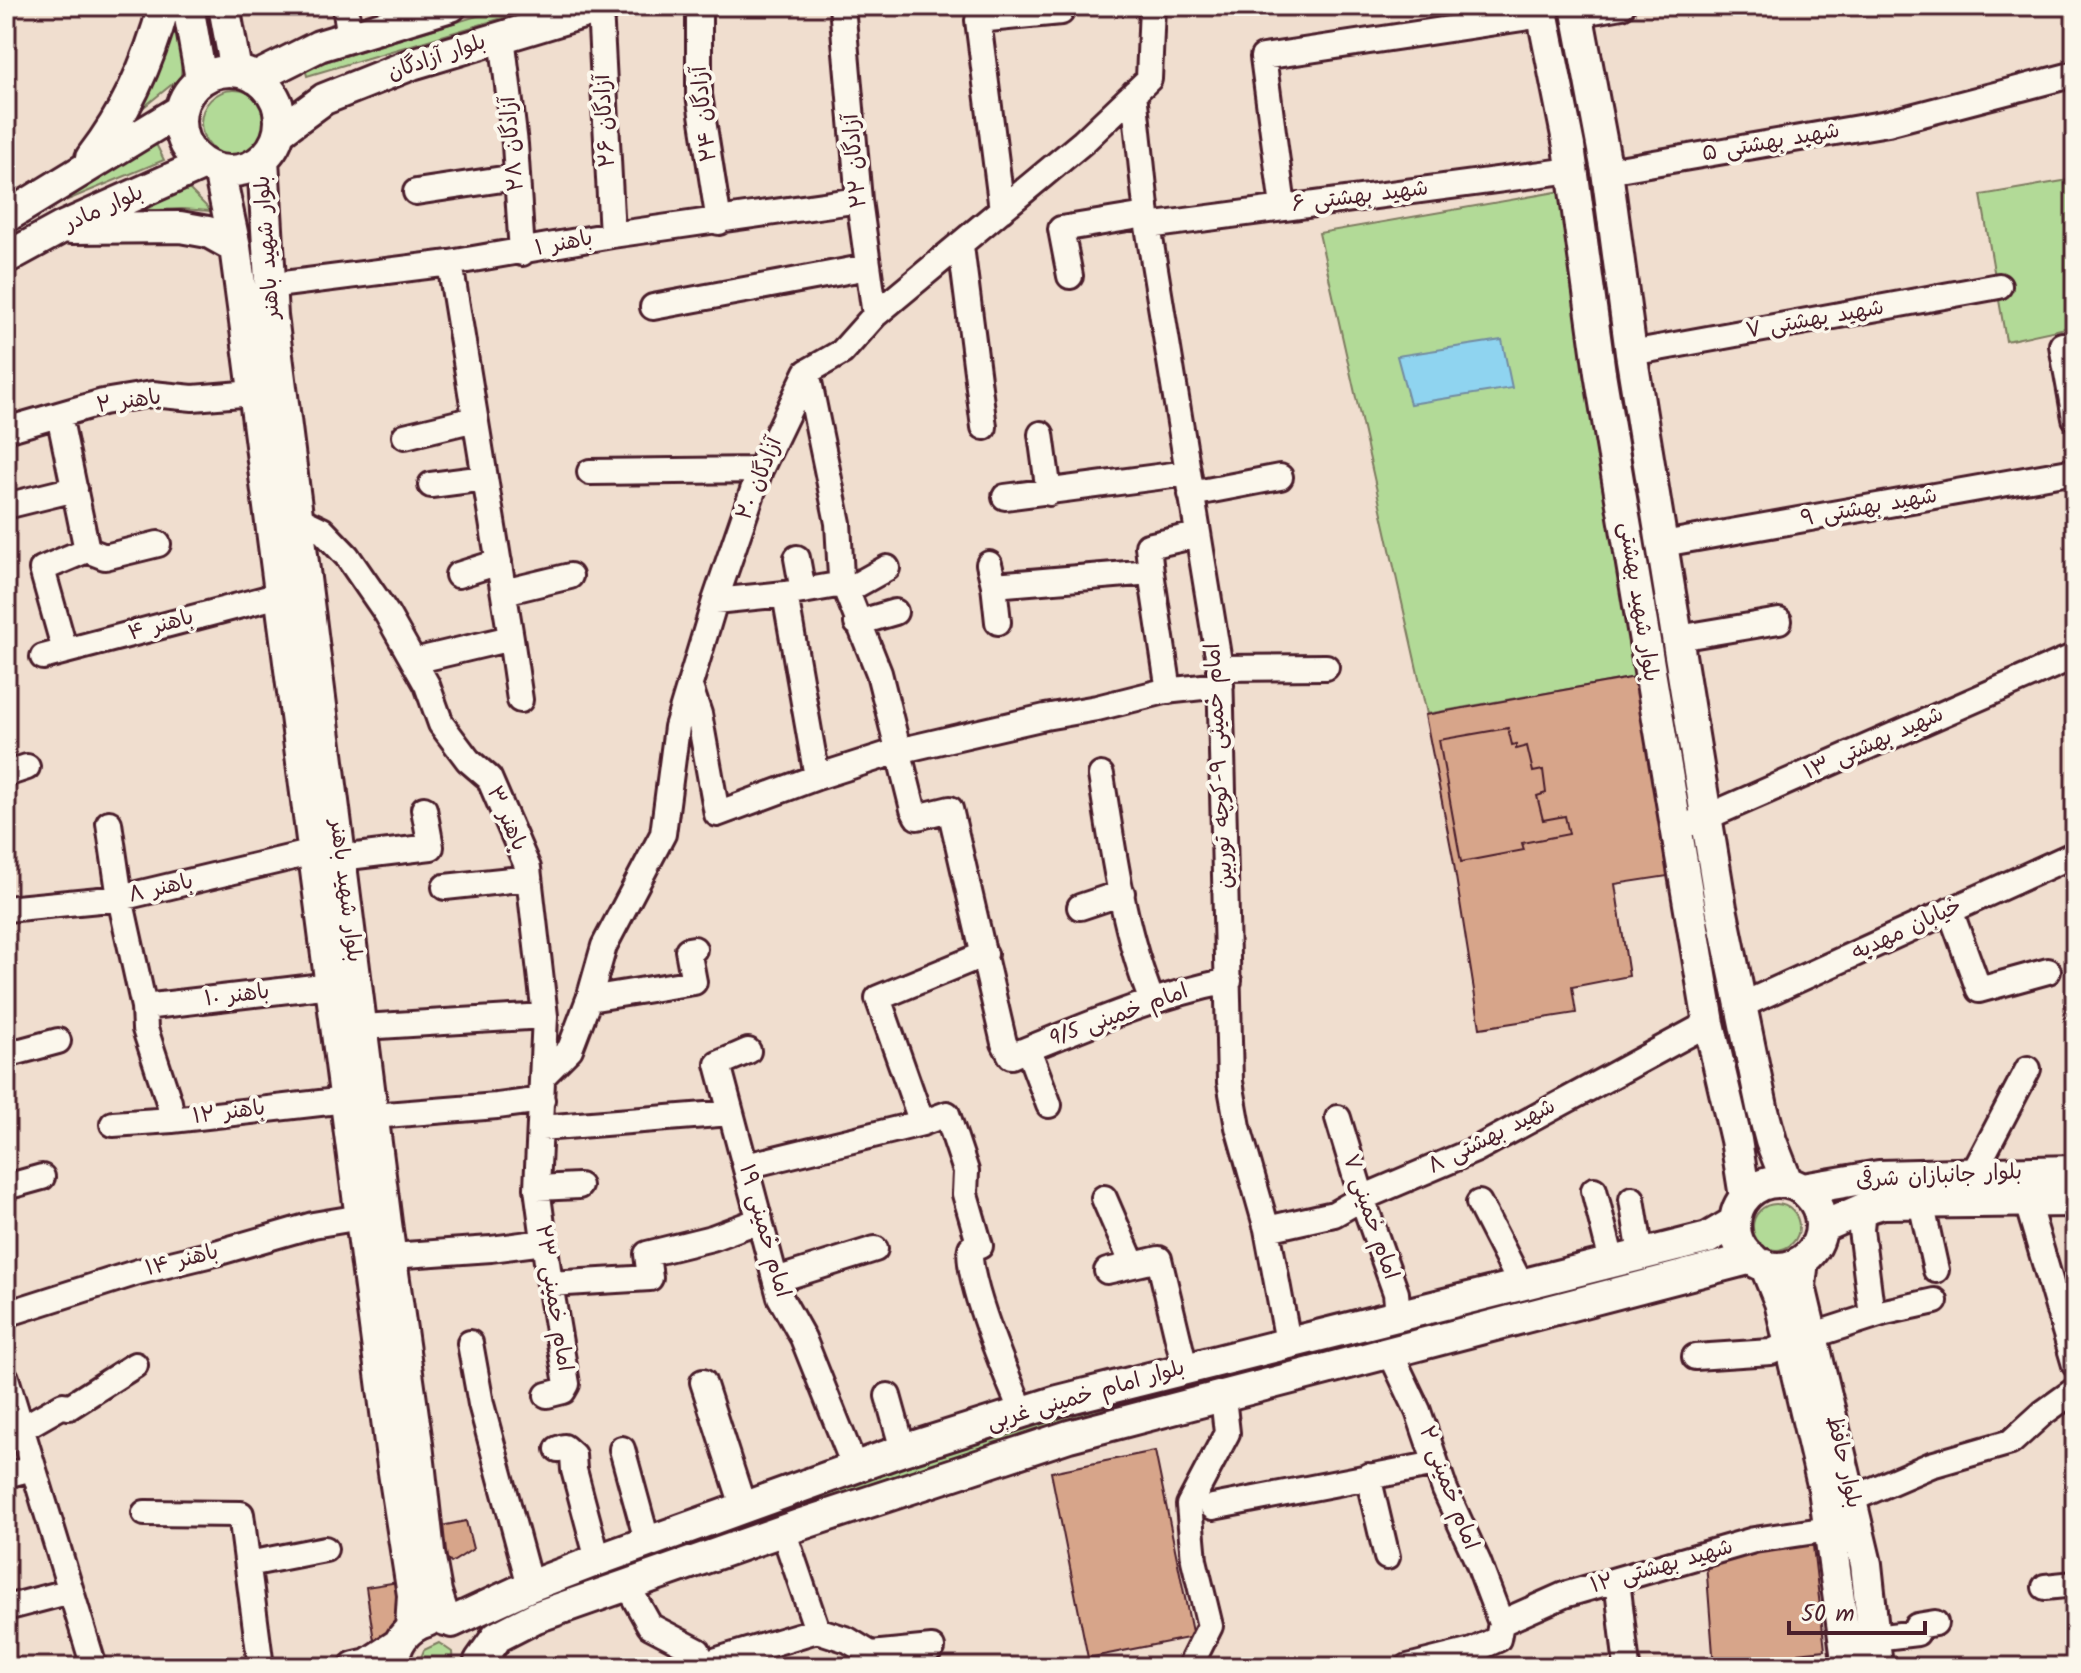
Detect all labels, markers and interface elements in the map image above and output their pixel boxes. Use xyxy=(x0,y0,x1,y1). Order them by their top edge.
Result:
street label: بلوار آزادگان xyxy=(383,25,491,91)
street label: آزادگان ۲۴ xyxy=(682,63,727,164)
street label: آزادگان ۲۶ xyxy=(586,72,626,168)
street label: آزادگان ۲۸ xyxy=(491,93,535,193)
street label: آزادگان ۲۲ xyxy=(834,111,878,210)
street label: شهید بهشتی ۵ xyxy=(1699,114,1843,172)
street label: شهید بهشتی ۶ xyxy=(1290,171,1430,223)
street label: بلوار شهید باهنر xyxy=(246,174,291,322)
street label: بلوار مادر xyxy=(57,176,149,243)
street label: باهنر ۱ xyxy=(532,221,596,267)
street label: شهید بهشتی ۷ xyxy=(1743,291,1887,349)
street label: باهنر ۲ xyxy=(94,380,164,424)
street label: آزادگان ۲۰ xyxy=(727,431,793,526)
street label: شهید بهشتی ۹ xyxy=(1798,479,1940,537)
street label: بلوار شهید بهشتی xyxy=(1608,520,1668,684)
street label: باهنر ۴ xyxy=(124,600,198,652)
street label: امام خمینی ۹-کوچه توربین xyxy=(1196,642,1244,890)
street label: شهید بهشتی ۱۳ xyxy=(1798,697,1950,791)
street label: باهنر ۳ xyxy=(476,781,536,857)
street label: بلوار شهید باهنر xyxy=(319,816,371,964)
street label: باهنر ۸ xyxy=(125,865,197,913)
street label: خیابان مهدیه xyxy=(1846,889,1968,971)
street label: باهنر ۱۰ xyxy=(202,975,272,1017)
street label: امام خمینی 9/5 xyxy=(1045,975,1193,1057)
street label: شهید بهشتی ۸ xyxy=(1422,1090,1562,1184)
street label: باهنر ۱۲ xyxy=(191,1091,267,1135)
street label: امام خمینی ۷ xyxy=(1332,1149,1408,1285)
street label: بلوار جانبازان شرقی xyxy=(1855,1155,2023,1199)
street label: امام خمینی ۱۹ xyxy=(728,1160,800,1302)
street label: امام خمینی ۲۳ xyxy=(524,1222,582,1374)
street label: باهنر ۱۴ xyxy=(142,1235,222,1287)
street label: بلوار امام خمینی غربی xyxy=(983,1351,1189,1441)
street label: بلوار حافظ xyxy=(1815,1412,1871,1512)
street label: امام خمینی ۲ xyxy=(1408,1421,1488,1555)
street label: شهید بهشتی ۱۲ xyxy=(1586,1530,1738,1604)
scale bar xyxy=(1789,1585,1925,1635)
text: 50 m xyxy=(1801,1595,1855,1634)

